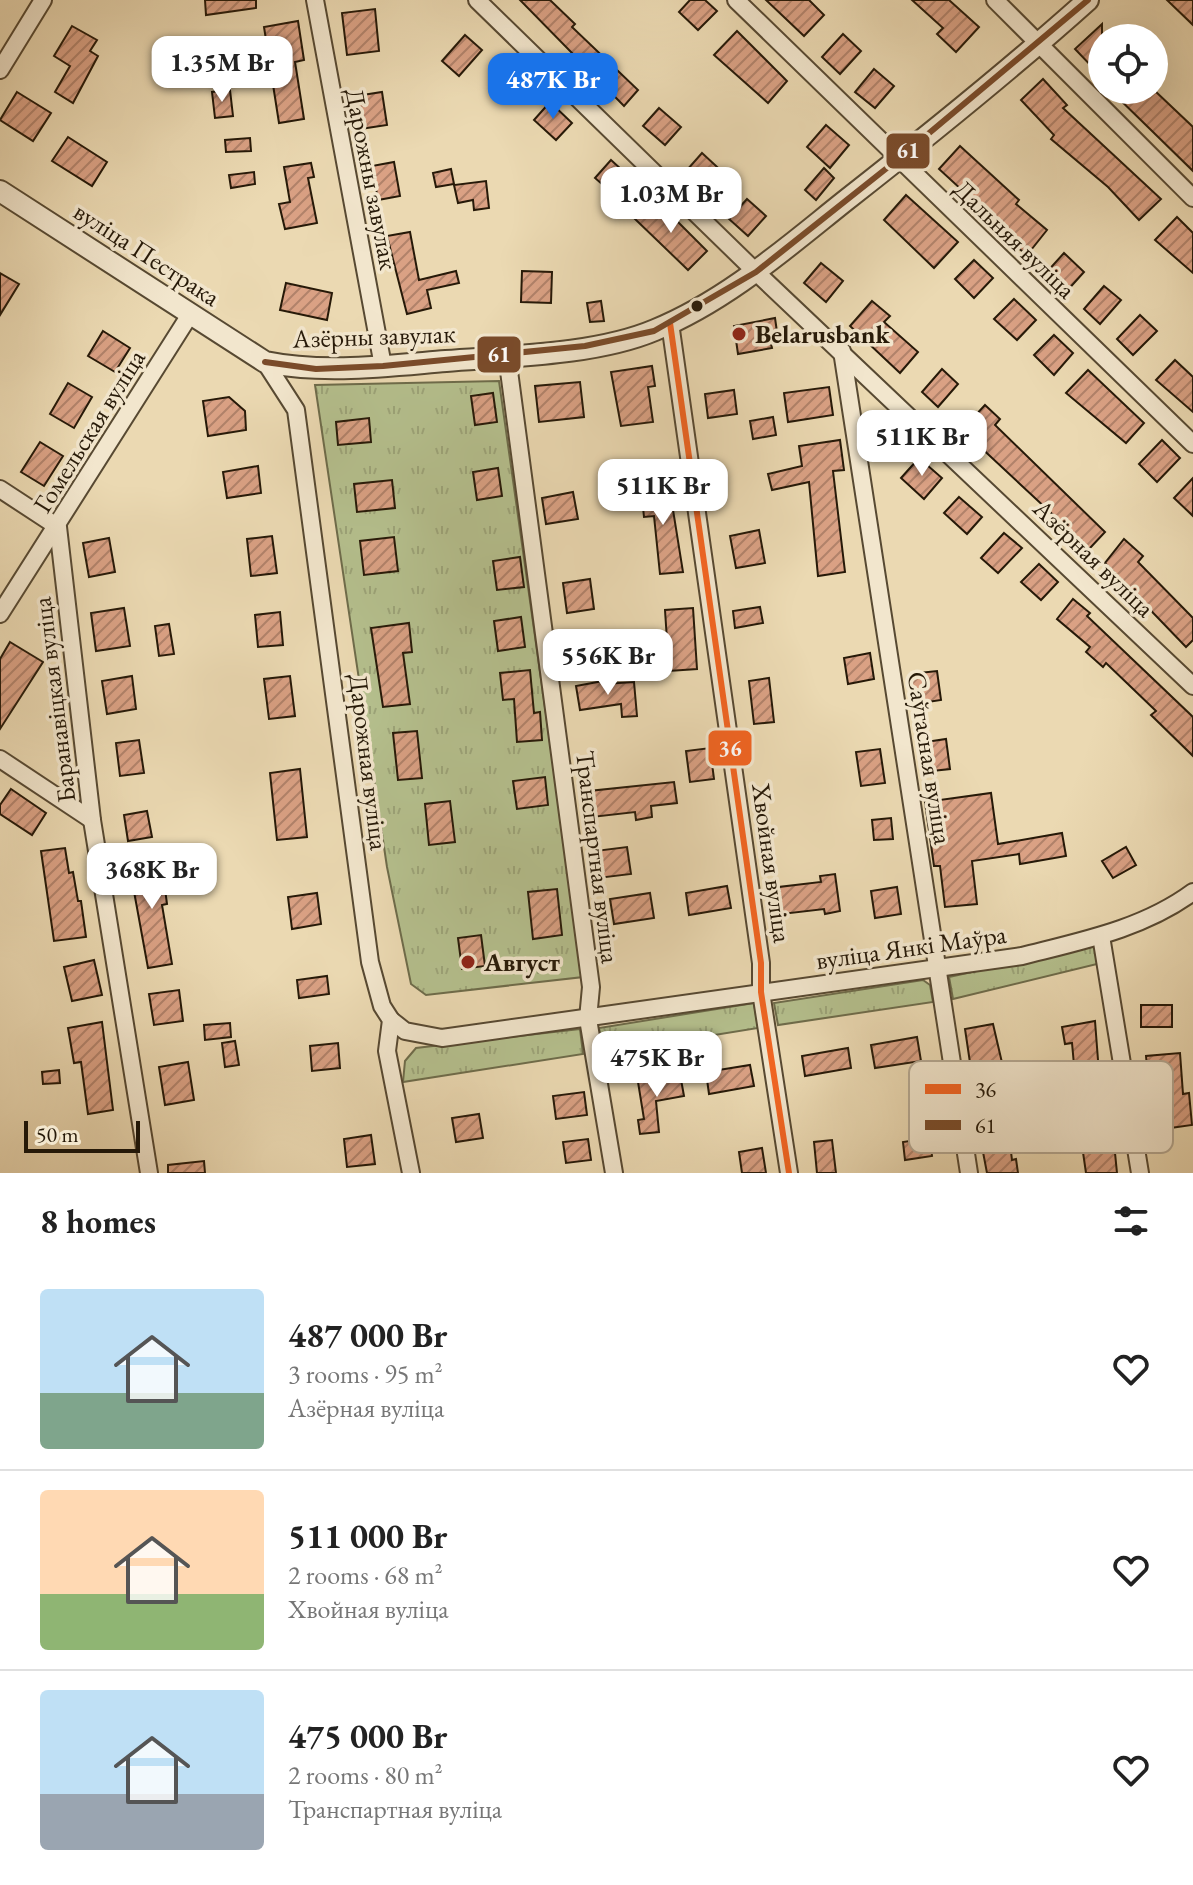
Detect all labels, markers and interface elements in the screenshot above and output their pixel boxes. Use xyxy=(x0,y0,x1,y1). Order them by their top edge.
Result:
map controls xyxy=(1088,24,1168,104)
button: locate xyxy=(1088,24,1168,104)
pin: 1.35M Br xyxy=(139,36,305,104)
text: 1.35M Br xyxy=(170,45,274,79)
pin: 487K Br xyxy=(479,53,627,121)
text: 487K Br xyxy=(506,62,600,96)
street label: Дарожны завулак xyxy=(338,85,406,273)
line badge: 61 xyxy=(885,132,931,170)
text: 61 xyxy=(896,136,920,165)
pin: 1.03M Br xyxy=(588,167,754,235)
street label: Дальняя вуліца xyxy=(947,172,1084,306)
text: 1.03M Br xyxy=(619,176,723,210)
street label: вуліца Пестрака xyxy=(67,194,227,314)
unlabelled marker xyxy=(689,298,705,314)
street label: Азёрны завулак xyxy=(291,316,457,356)
place label: Belarusbank xyxy=(755,317,890,351)
marker: Belarusbank xyxy=(730,325,748,343)
line badge: 61 xyxy=(476,335,522,374)
text: 61 xyxy=(487,340,511,369)
street label: Гомельская вуліца xyxy=(25,342,153,519)
pin: 511K Br xyxy=(848,410,996,478)
text: 511K Br xyxy=(875,419,969,453)
pin: 511K Br xyxy=(589,459,737,527)
text: 511K Br xyxy=(616,468,710,502)
street label: Азёрная вуліца xyxy=(1025,491,1162,625)
street label: Баранавіцкая вуліца xyxy=(24,595,83,805)
pin: 556K Br xyxy=(534,629,682,697)
text: 556K Br xyxy=(561,638,655,672)
street label: Саўгасная вуліца xyxy=(900,669,961,847)
street label: Дарожная вуліца xyxy=(341,672,397,853)
line badge: 36 xyxy=(707,729,753,767)
text: 36 xyxy=(718,734,742,763)
street label: Транспартная вуліца xyxy=(568,749,628,966)
street label: Хвойная вуліца xyxy=(744,780,800,946)
pin: 368K Br xyxy=(78,843,226,911)
text: 368K Br xyxy=(105,852,199,886)
street label: вуліца Янкі Маўра xyxy=(814,917,1009,977)
place label: Август xyxy=(483,945,560,979)
marker: Август xyxy=(459,953,477,971)
pin: 475K Br xyxy=(583,1031,731,1099)
text: 475K Br xyxy=(610,1040,704,1074)
legend xyxy=(909,1061,1173,1153)
text: 36 xyxy=(975,1075,997,1104)
text: 61 xyxy=(975,1111,996,1140)
scale bar xyxy=(24,1117,140,1153)
text: 50 m xyxy=(36,1120,79,1149)
text: 8 homes xyxy=(40,1199,156,1243)
icon: filters xyxy=(1109,1199,1153,1243)
text: 487 000 Br xyxy=(288,1313,447,1357)
icon: home xyxy=(104,1321,200,1417)
icon: heart xyxy=(1109,1347,1153,1391)
text: 3 rooms · 95 m² xyxy=(288,1357,443,1391)
text: Азёрная вуліца xyxy=(288,1391,444,1425)
text: 511 000 Br xyxy=(288,1514,447,1558)
icon: home xyxy=(104,1522,200,1618)
icon: heart xyxy=(1109,1548,1153,1592)
text: 2 rooms · 68 m² xyxy=(288,1558,443,1592)
text: Хвойная вуліца xyxy=(288,1592,449,1626)
text: 475 000 Br xyxy=(288,1714,447,1758)
icon: home xyxy=(104,1722,200,1818)
icon: heart xyxy=(1109,1748,1153,1792)
text: 2 rooms · 80 m² xyxy=(288,1758,443,1792)
text: Транспартная вуліца xyxy=(288,1792,502,1826)

